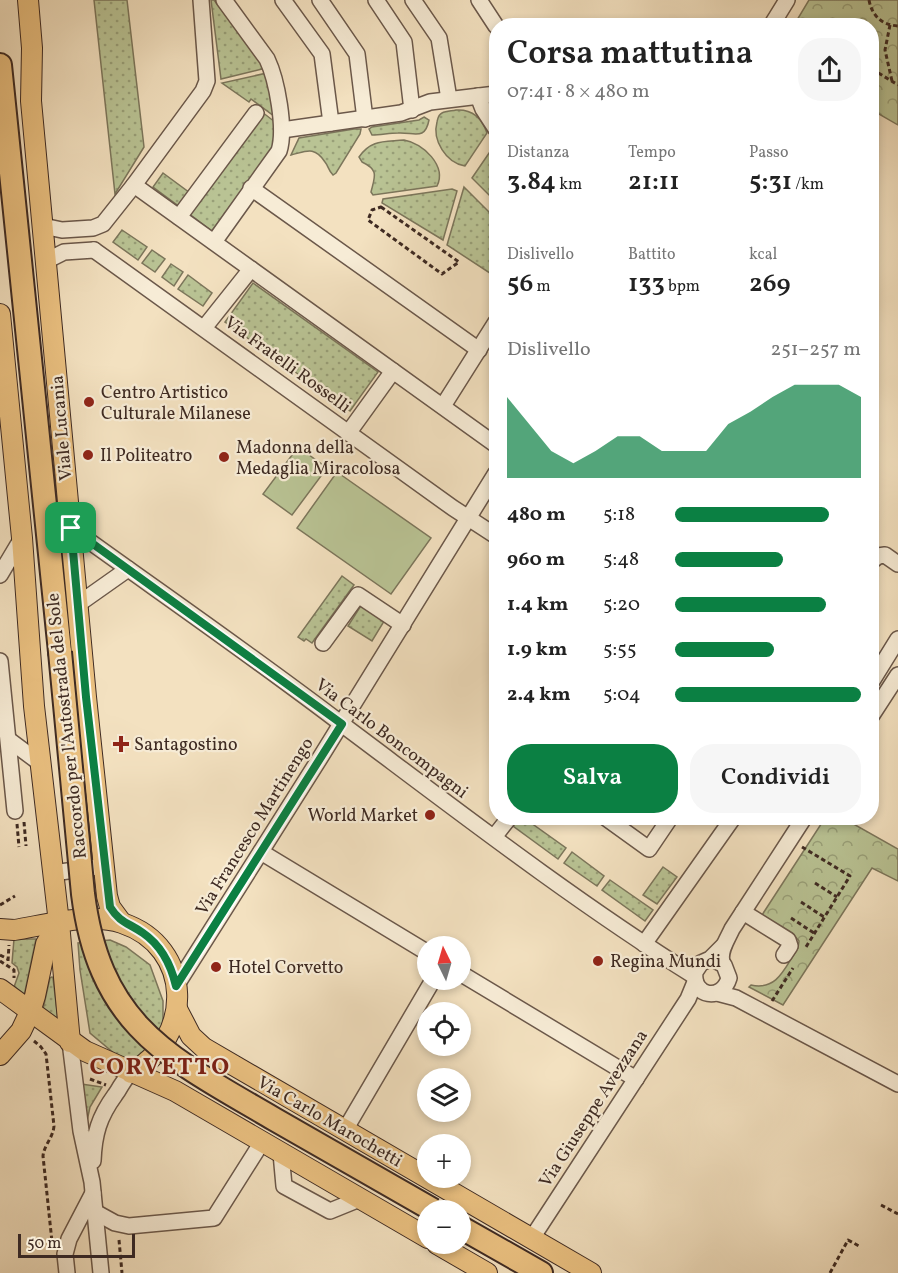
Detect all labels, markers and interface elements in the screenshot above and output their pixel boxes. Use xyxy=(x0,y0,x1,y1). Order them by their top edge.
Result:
text: Corsa mattutina xyxy=(507,32,753,78)
button: share xyxy=(798,38,861,101)
text: 07:41 · 8 × 480 m xyxy=(507,78,650,106)
text: Distanza xyxy=(507,142,569,164)
text: Tempo xyxy=(628,142,676,164)
text: Passo xyxy=(749,142,788,164)
text: 3.84 xyxy=(507,164,556,200)
text: 21:11 xyxy=(628,164,679,200)
text: 5:31 xyxy=(749,164,792,200)
text: km xyxy=(556,174,582,196)
text: /km xyxy=(792,174,824,196)
text: Dislivello xyxy=(507,244,574,266)
text: Battito xyxy=(628,244,676,266)
text: kcal xyxy=(749,244,777,266)
text: 56 xyxy=(507,266,533,302)
text: 133 xyxy=(628,266,665,302)
text: 269 xyxy=(749,266,791,302)
text: m xyxy=(533,276,551,298)
text: bpm xyxy=(665,276,700,298)
street label: Via Fratelli Rosselli xyxy=(219,311,356,420)
text: Dislivello xyxy=(507,336,591,364)
text: 251–257 m xyxy=(770,336,861,364)
street label: Viale Lucania xyxy=(45,374,80,482)
place label: Centro Artistico Culturale Milanese xyxy=(101,381,251,427)
marker: Centro Artistico Culturale Milanese xyxy=(82,395,96,409)
place label: Madonna della Medaglia Miracolosa xyxy=(236,436,400,482)
place label: Il Politeatro xyxy=(100,444,192,469)
marker: Il Politeatro xyxy=(81,448,95,462)
marker: Madonna della Medaglia Miracolosa xyxy=(217,450,231,464)
text: 480 m xyxy=(507,501,566,529)
text: 5:18 xyxy=(603,501,635,529)
pin xyxy=(45,502,96,553)
icon: arrive xyxy=(54,511,87,544)
text: 960 m xyxy=(507,546,565,574)
text: 5:48 xyxy=(603,546,639,574)
text: 1.4 km xyxy=(507,591,568,619)
text: 5:20 xyxy=(603,591,640,619)
street label: Raccordo per l'Autostrada del Sole xyxy=(41,592,94,860)
text: 1.9 km xyxy=(507,636,567,664)
text: 5:55 xyxy=(603,636,637,664)
street label: Via Carlo Boncompagni xyxy=(309,673,473,805)
text: 2.4 km xyxy=(507,681,571,709)
text: 5:04 xyxy=(603,681,641,709)
place label: Santagostino xyxy=(134,733,237,758)
street label: Via Francesco Martinengo xyxy=(190,733,320,921)
marker: Santagostino xyxy=(112,735,130,753)
button: Salva xyxy=(507,744,678,813)
button: Condividi xyxy=(690,744,861,813)
place label: World Market xyxy=(307,804,418,829)
marker: World Market xyxy=(423,808,437,822)
north arrow xyxy=(417,936,471,990)
map controls xyxy=(417,936,471,1254)
place label: Regina Mundi xyxy=(610,950,721,975)
marker: Regina Mundi xyxy=(591,954,605,968)
place label: Hotel Corvetto xyxy=(228,956,343,981)
marker: Hotel Corvetto xyxy=(209,960,223,974)
button: locate xyxy=(417,1002,471,1056)
street label: Via Giuseppe Avezzana xyxy=(534,1025,655,1192)
district label: CORVETTO xyxy=(89,1051,231,1085)
button: layers xyxy=(417,1068,471,1122)
street label: Via Carlo Marochetti xyxy=(252,1071,406,1174)
button: + xyxy=(417,1134,471,1188)
button: − xyxy=(417,1200,471,1254)
scale bar xyxy=(18,1231,135,1258)
text: 50 m xyxy=(27,1233,61,1255)

